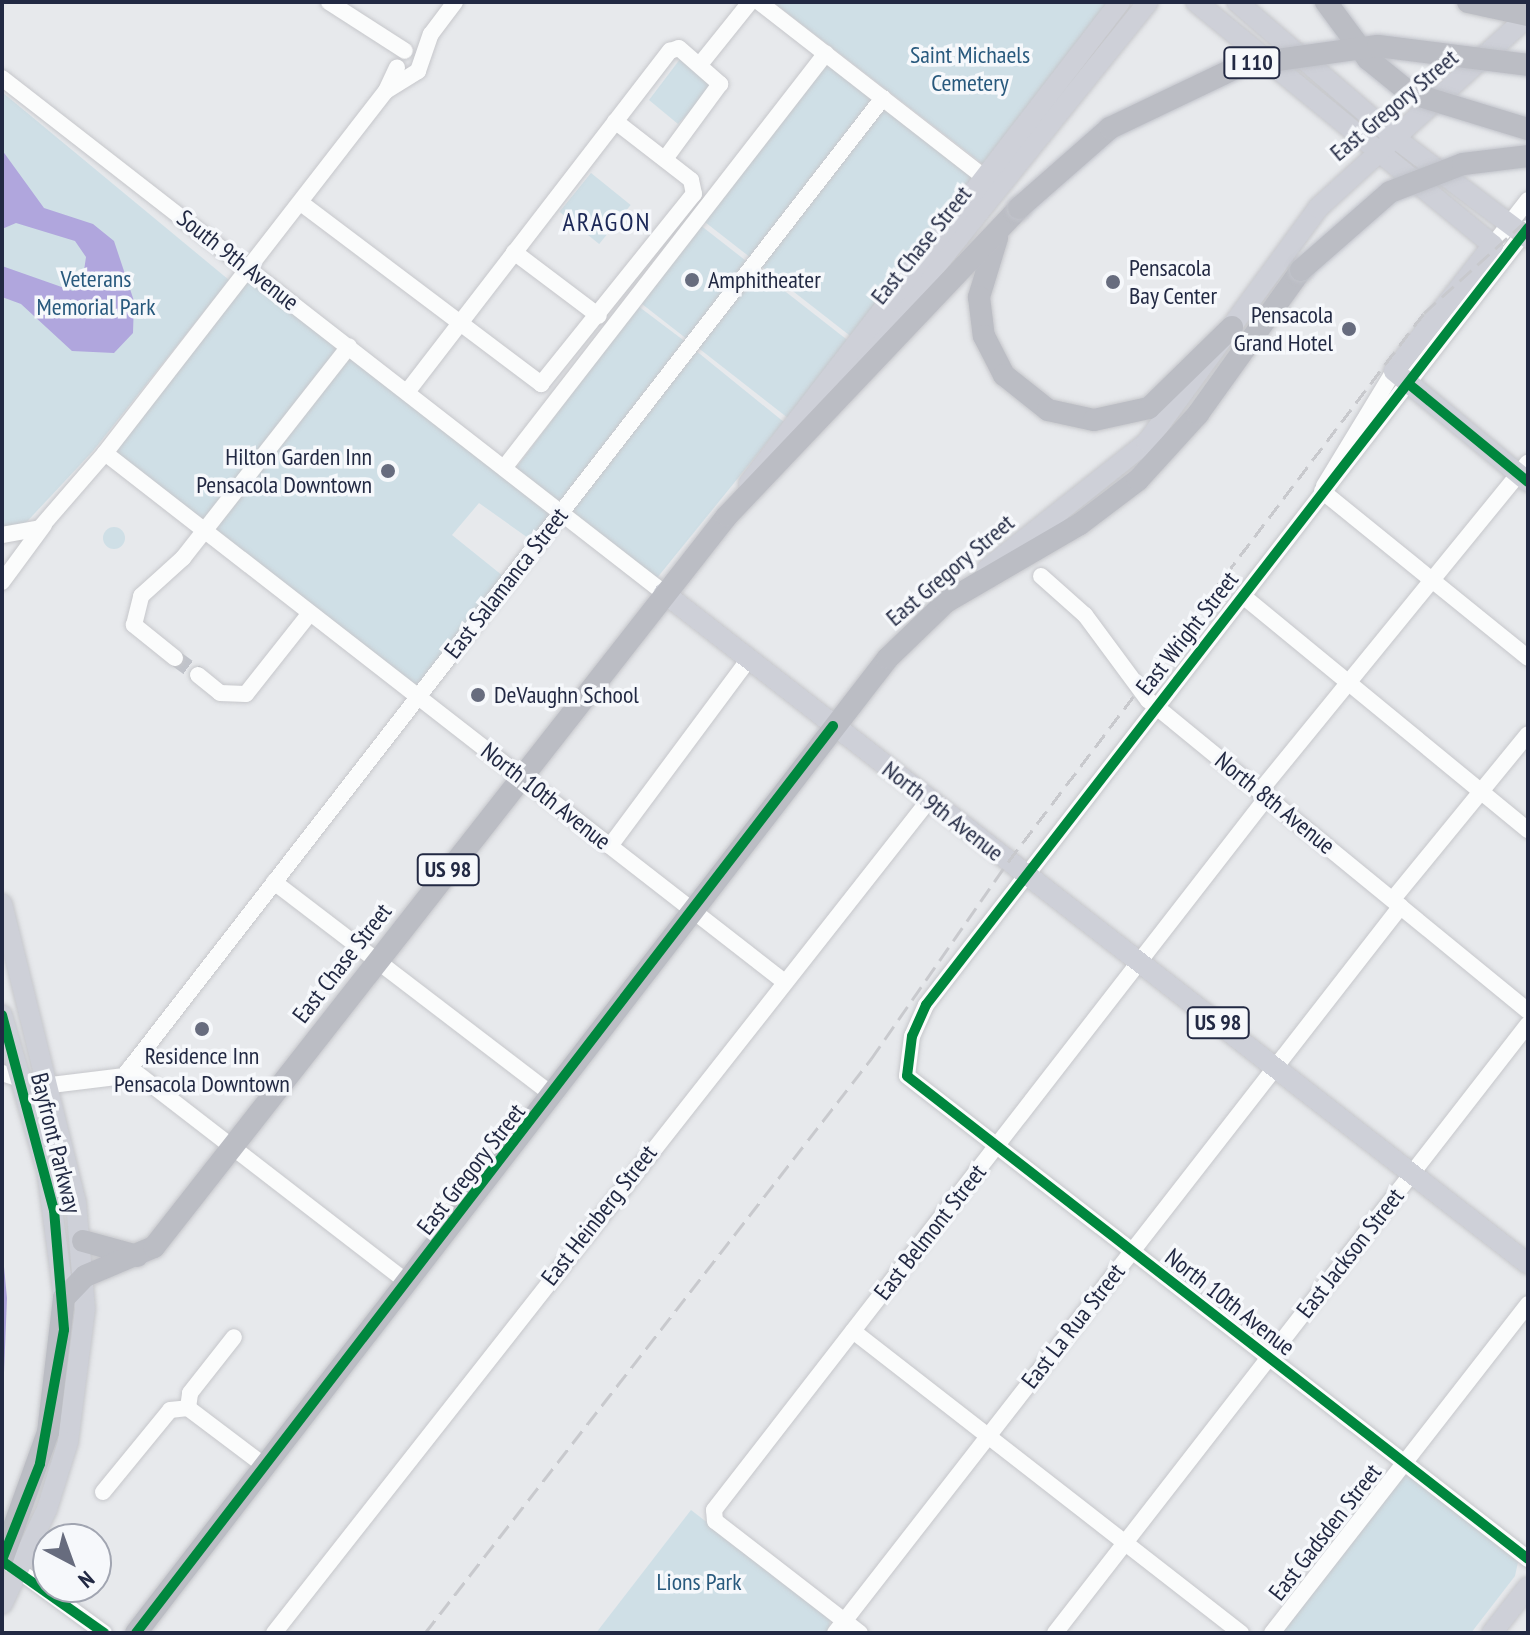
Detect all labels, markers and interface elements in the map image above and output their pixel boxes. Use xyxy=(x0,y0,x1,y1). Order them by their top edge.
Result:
park label: Saint Michaels Cemetery xyxy=(910,41,1030,97)
street label: East Gregory Street xyxy=(1324,43,1464,167)
road number: I 110 xyxy=(1222,45,1282,81)
street label: East Chase Street xyxy=(865,180,977,310)
street label: South 9th Avenue xyxy=(171,203,305,317)
district label: ARAGON xyxy=(563,206,651,238)
place label: Pensacola Bay Center xyxy=(1129,254,1218,310)
park label: Veterans Memorial Park xyxy=(37,265,155,321)
place label: Amphitheater xyxy=(708,266,821,294)
marker: Amphitheater xyxy=(683,271,701,289)
marker: Pensacola Bay Center xyxy=(1104,273,1122,291)
place label: Pensacola Grand Hotel xyxy=(1234,301,1333,357)
marker: Pensacola Grand Hotel xyxy=(1340,320,1358,338)
place label: Hilton Garden Inn Pensacola Downtown xyxy=(196,443,372,499)
marker: Hilton Garden Inn Pensacola Downtown xyxy=(379,462,397,480)
street label: East Salamanca Street xyxy=(438,502,574,664)
street label: East Gregory Street xyxy=(880,508,1020,632)
street label: East Wright Street xyxy=(1130,565,1244,701)
place label: DeVaughn School xyxy=(494,681,639,709)
marker: DeVaughn School xyxy=(469,686,487,704)
street label: North 10th Avenue xyxy=(475,736,617,856)
street label: North 8th Avenue xyxy=(1209,746,1341,860)
street label: North 9th Avenue xyxy=(876,755,1010,867)
road number: US 98 xyxy=(416,852,480,888)
street label: East Chase Street xyxy=(286,898,398,1028)
road number: US 98 xyxy=(1186,1005,1250,1041)
marker: Residence Inn Pensacola Downtown xyxy=(193,1020,211,1038)
place label: Residence Inn Pensacola Downtown xyxy=(114,1042,290,1098)
street label: Bayfront Parkway xyxy=(25,1070,87,1216)
street label: East Gregory Street xyxy=(411,1098,531,1240)
street label: East Heinberg Street xyxy=(535,1139,663,1291)
street label: East Belmont Street xyxy=(868,1158,992,1306)
street label: East Jackson Street xyxy=(1290,1182,1410,1324)
street label: North 10th Avenue xyxy=(1159,1242,1301,1362)
street label: East La Rua Street xyxy=(1015,1258,1131,1394)
street label: East Gadsden Street xyxy=(1263,1458,1387,1606)
north arrow xyxy=(32,1523,112,1603)
text: N xyxy=(73,1565,100,1594)
park label: Lions Park xyxy=(657,1568,741,1596)

